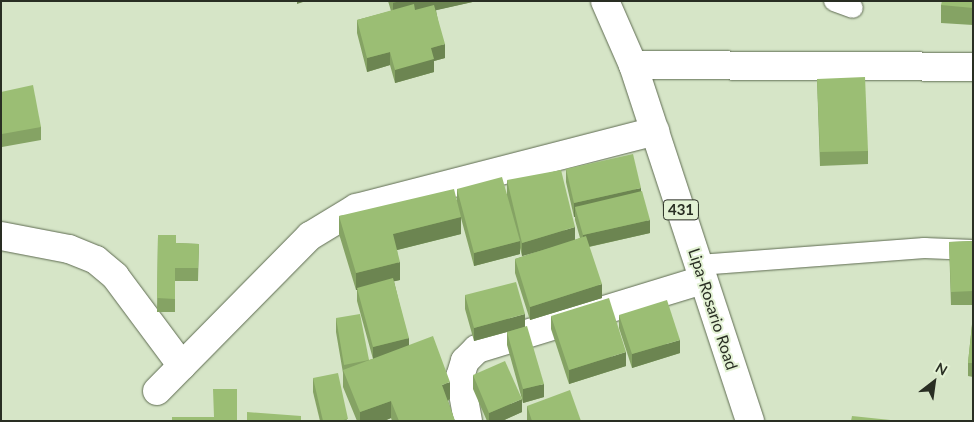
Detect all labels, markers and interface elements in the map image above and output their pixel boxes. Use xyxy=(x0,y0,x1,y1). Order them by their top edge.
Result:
road number: 431 xyxy=(662,198,700,222)
street label: Lipa-Rosario Road xyxy=(684,246,742,372)
north arrow xyxy=(909,357,959,407)
text: N xyxy=(933,359,951,379)

